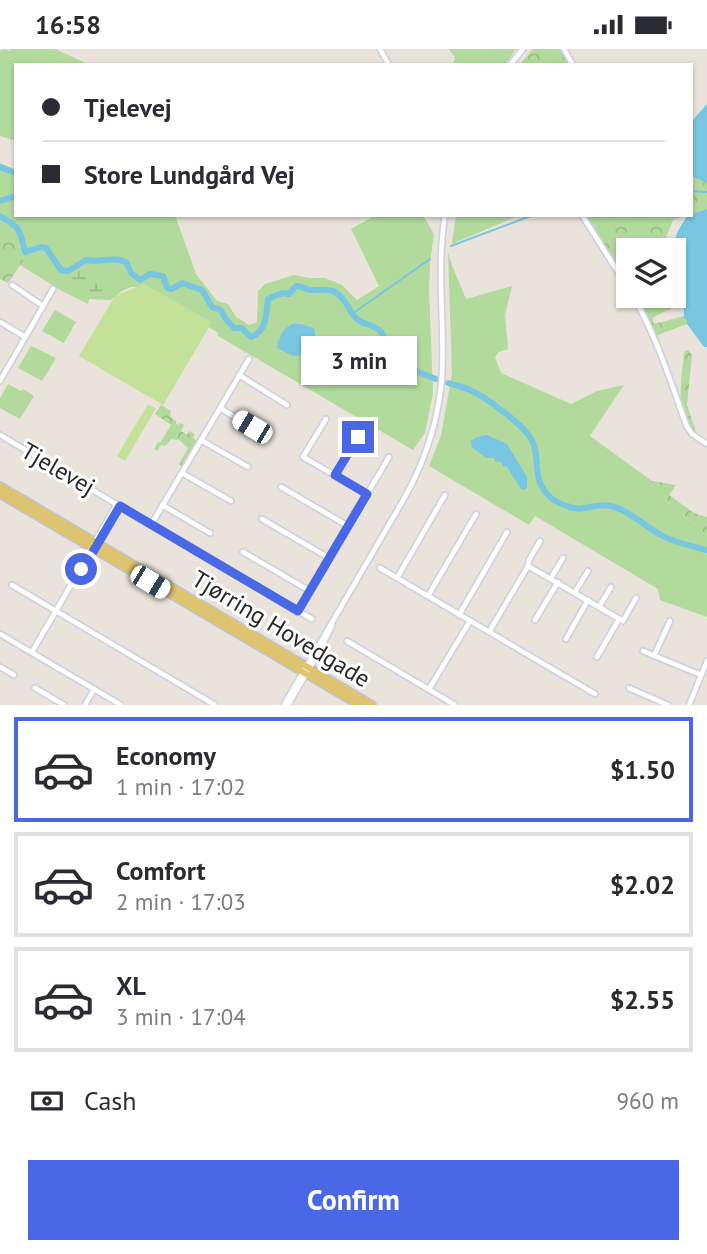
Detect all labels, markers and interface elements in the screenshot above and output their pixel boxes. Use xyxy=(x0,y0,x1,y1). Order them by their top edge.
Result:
text: 16:58 xyxy=(35,8,101,41)
text: Tjelevej xyxy=(84,91,172,124)
text: Store Lundgård Vej xyxy=(84,158,295,191)
map controls xyxy=(616,238,686,308)
button: layers xyxy=(616,238,686,308)
callout: 3 min xyxy=(300,335,416,385)
text: 3 min xyxy=(331,346,387,375)
car xyxy=(229,407,276,447)
route end xyxy=(342,421,374,453)
street label: Tjelevej xyxy=(16,435,101,502)
route start xyxy=(65,553,97,585)
car xyxy=(127,562,174,602)
street label: Tjørring Hovedgade xyxy=(186,563,376,694)
icon: car xyxy=(32,738,95,801)
text: Economy xyxy=(116,739,216,772)
text: $1.50 xyxy=(610,753,675,786)
text: 1 min · 17:02 xyxy=(116,772,246,801)
icon: car xyxy=(32,853,95,916)
text: Comfort xyxy=(116,854,206,887)
text: $2.02 xyxy=(610,868,675,901)
text: 2 min · 17:03 xyxy=(116,887,246,916)
icon: car xyxy=(32,968,95,1031)
text: XL xyxy=(116,969,146,1002)
text: $2.55 xyxy=(610,983,675,1016)
text: 3 min · 17:04 xyxy=(116,1002,246,1031)
icon: cash xyxy=(28,1082,66,1120)
text: Cash xyxy=(84,1084,136,1117)
text: 960 m xyxy=(617,1086,679,1115)
button: Confirm xyxy=(28,1160,679,1240)

